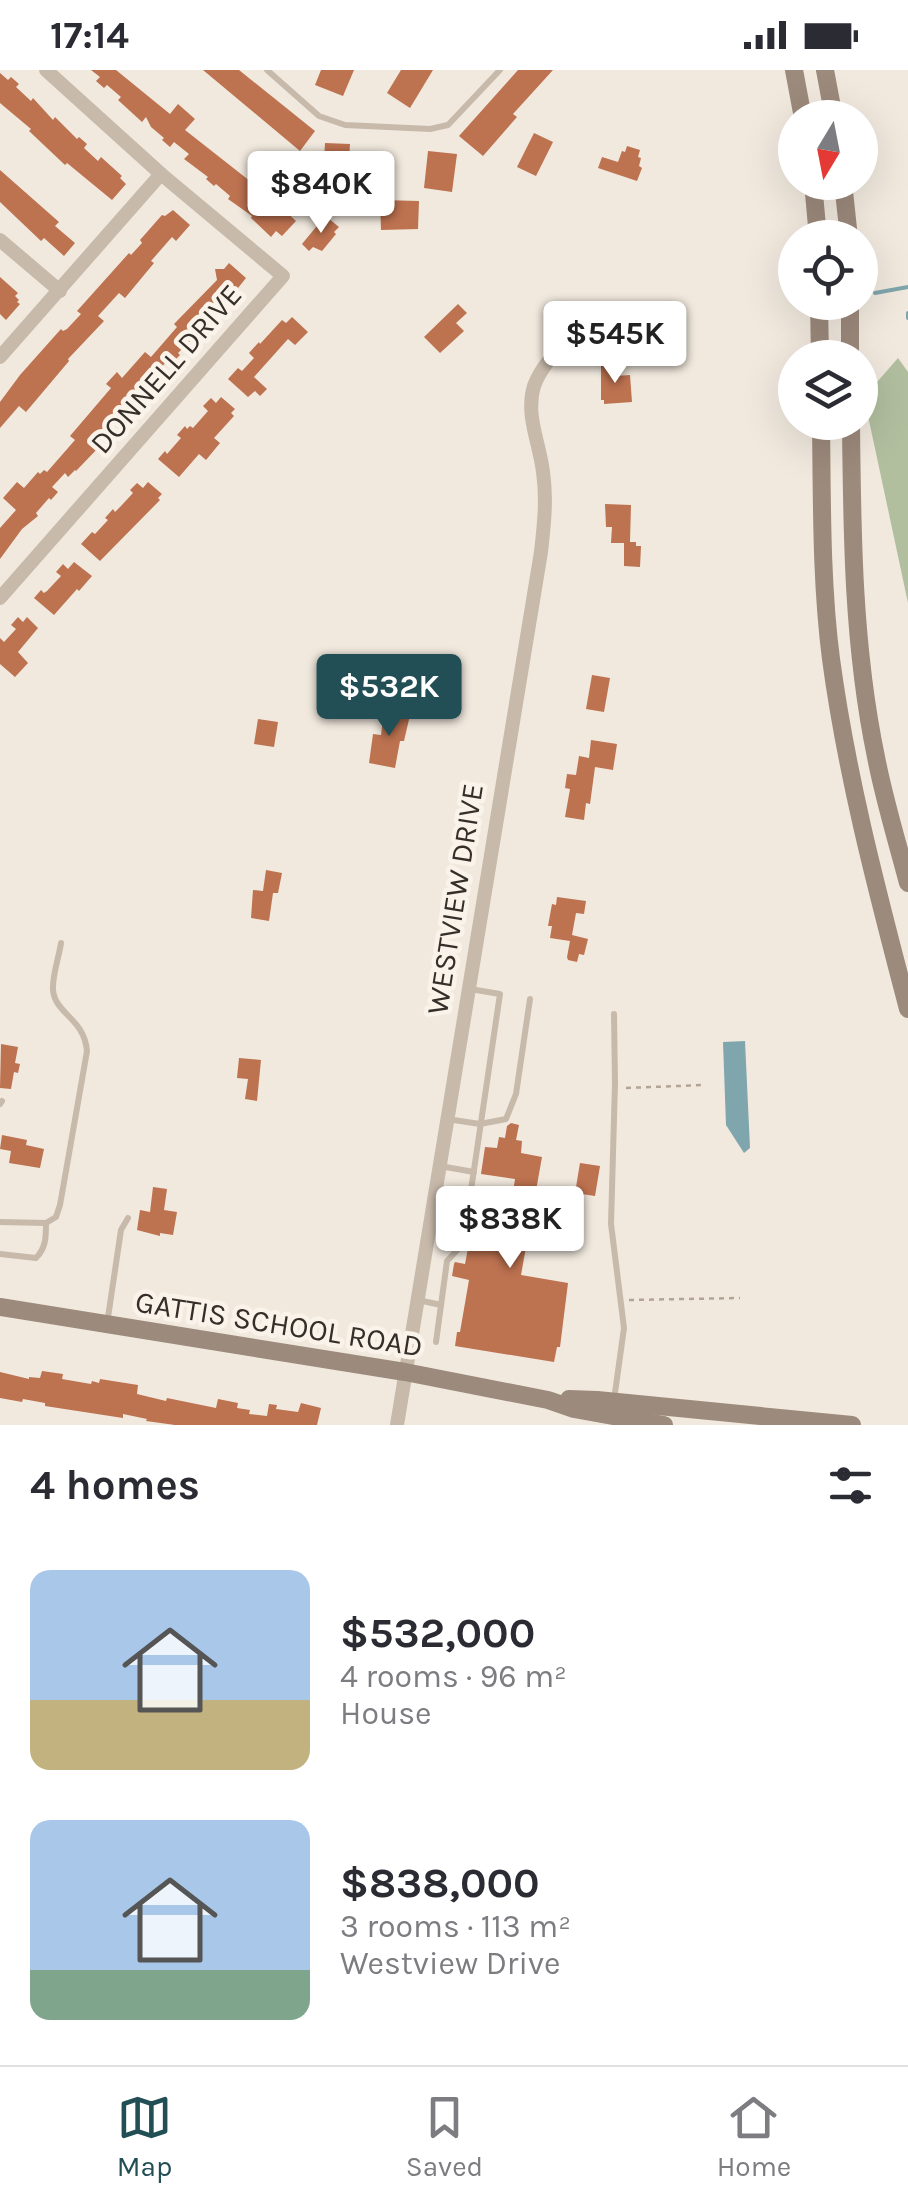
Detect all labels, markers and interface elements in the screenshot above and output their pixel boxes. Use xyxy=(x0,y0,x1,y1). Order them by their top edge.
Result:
text: 17:14 xyxy=(50,13,129,58)
north arrow xyxy=(778,100,878,200)
map controls xyxy=(778,100,878,440)
pin: $840K xyxy=(251,151,391,236)
text: $840K xyxy=(270,165,372,202)
button: locate xyxy=(778,220,878,320)
street label: DONNELL DRIVE xyxy=(83,277,249,461)
pin: $545K xyxy=(545,301,685,386)
text: $545K xyxy=(565,315,665,352)
button: layers xyxy=(778,340,878,440)
pin: $532K xyxy=(319,654,459,739)
text: $532K xyxy=(339,668,439,705)
street label: WESTVIEW DRIVE xyxy=(419,781,491,1017)
pin: $838K xyxy=(440,1186,580,1271)
text: $838K xyxy=(458,1200,562,1237)
street label: GATTIS SCHOOL ROAD xyxy=(133,1284,425,1364)
icon: filters xyxy=(823,1458,878,1513)
text: 4 homes xyxy=(30,1460,200,1510)
text: $532,000 xyxy=(340,1608,535,1658)
icon: home xyxy=(110,1610,230,1730)
text: 4 rooms · 96 m² xyxy=(340,1658,567,1695)
text: House xyxy=(340,1695,432,1732)
text: $838,000 xyxy=(340,1858,540,1908)
icon: home xyxy=(110,1860,230,1980)
text: 3 rooms · 113 m² xyxy=(340,1908,571,1945)
text: Westview Drive xyxy=(340,1945,560,1982)
tab: Map xyxy=(117,2090,172,2183)
tab: Saved xyxy=(406,2090,483,2183)
tab: Home xyxy=(717,2090,791,2183)

